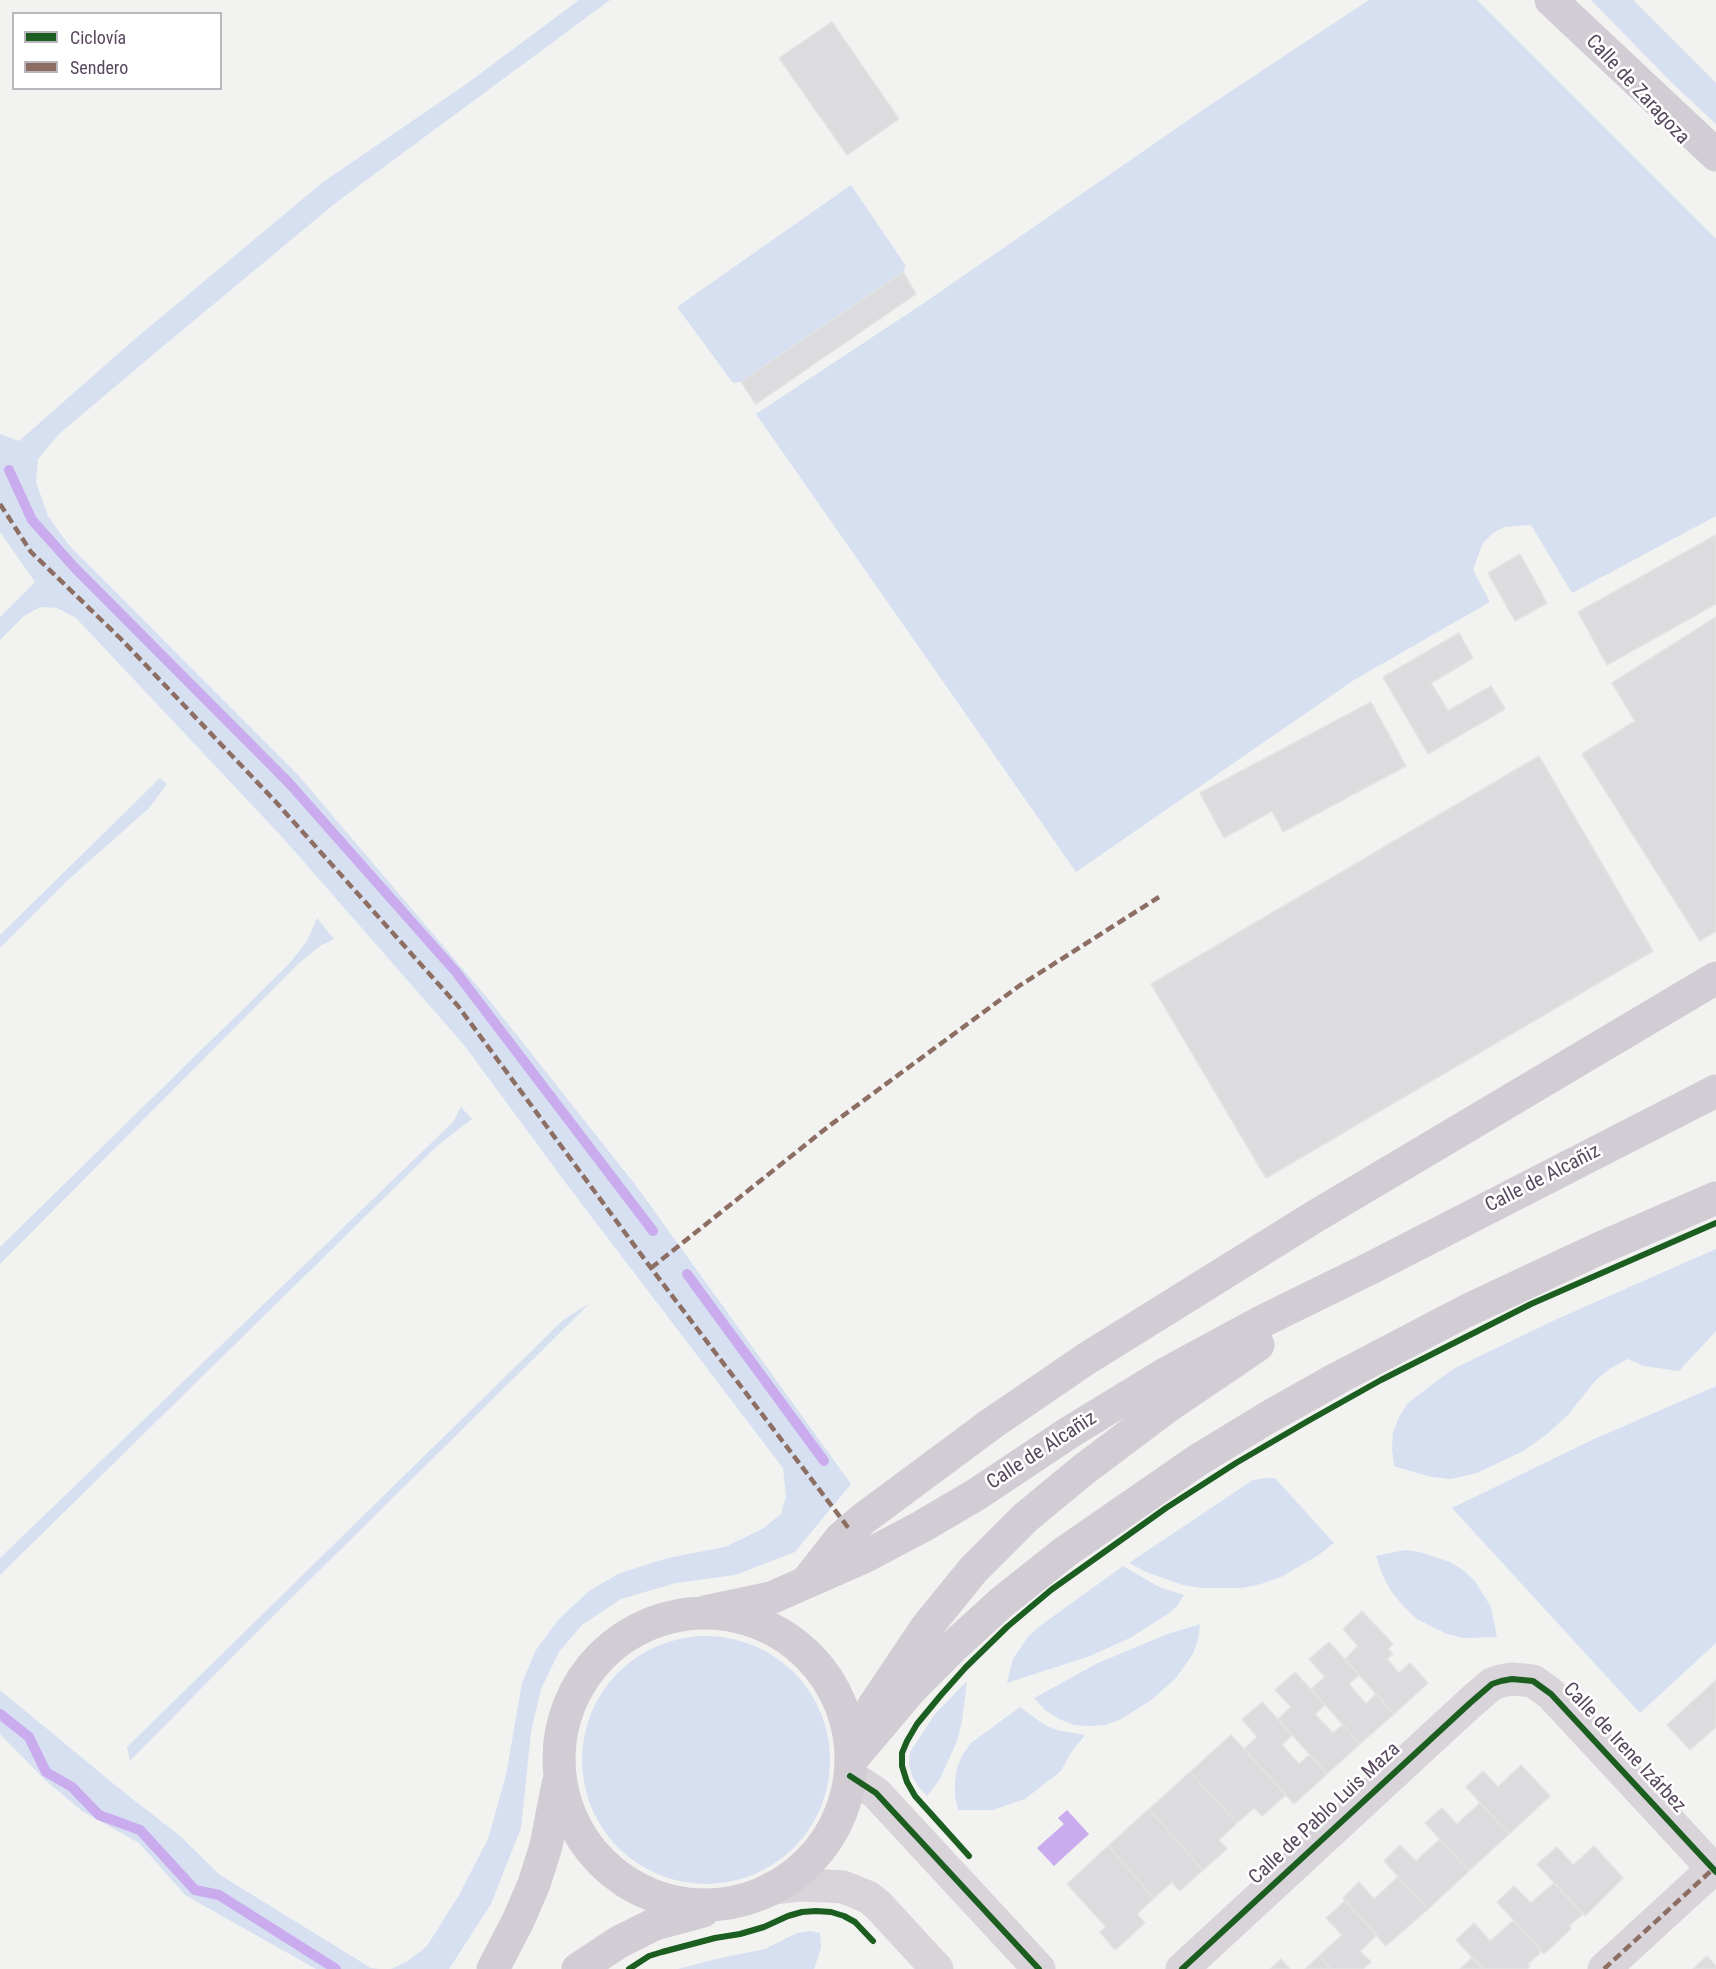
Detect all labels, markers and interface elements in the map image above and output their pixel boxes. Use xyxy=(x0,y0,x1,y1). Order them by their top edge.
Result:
legend xyxy=(12,12,222,90)
text: Ciclovía xyxy=(70,27,126,48)
street label: Calle de Zaragoza xyxy=(1580,30,1694,150)
text: Sendero xyxy=(70,57,128,78)
street label: Calle de Alcañiz xyxy=(1481,1140,1605,1218)
street label: Calle de Alcañiz xyxy=(983,1407,1101,1495)
street label: Calle de Irene Izárbez xyxy=(1557,1678,1691,1818)
street label: Calle de Pablo Luis Maza xyxy=(1245,1738,1405,1890)

